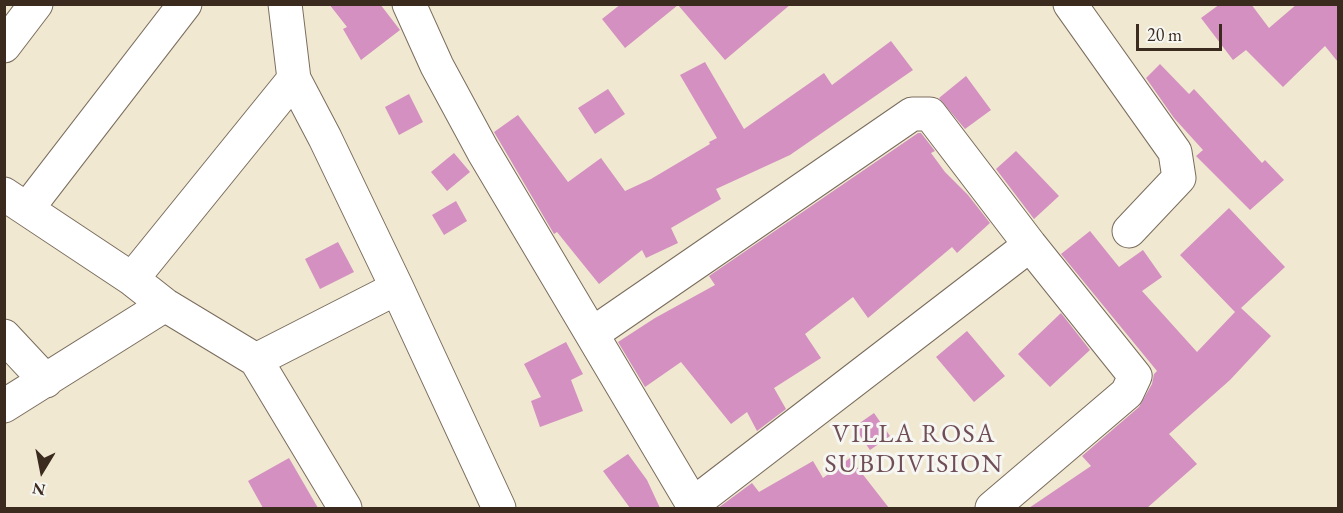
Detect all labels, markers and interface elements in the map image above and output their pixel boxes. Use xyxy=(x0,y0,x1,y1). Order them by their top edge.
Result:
scale bar xyxy=(1139,12,1224,50)
text: 20 m xyxy=(1147,23,1182,46)
district label: VILLA ROSA SUBDIVISION xyxy=(824,419,1004,480)
north arrow xyxy=(12,441,72,501)
text: N xyxy=(31,478,47,501)

